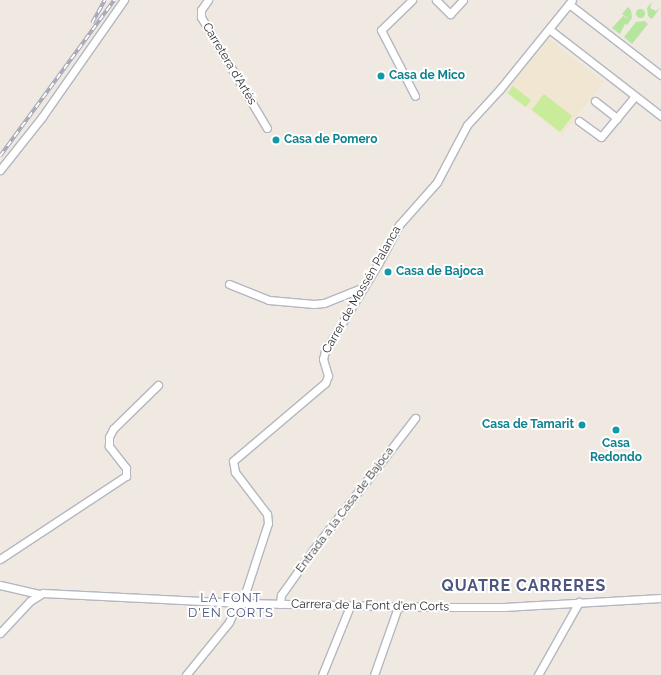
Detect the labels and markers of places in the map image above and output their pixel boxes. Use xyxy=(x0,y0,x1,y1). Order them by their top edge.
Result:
place label: Casa de Mico xyxy=(389,69,465,83)
marker: Casa de Mico xyxy=(376,71,386,81)
place label: Casa de Pomero xyxy=(284,133,377,147)
marker: Casa de Pomero xyxy=(271,135,281,145)
place label: Casa de Bajoca xyxy=(396,265,484,279)
marker: Casa de Bajoca xyxy=(383,267,393,277)
place label: Casa de Tamarit xyxy=(482,418,574,432)
marker: Casa de Tamarit xyxy=(577,420,587,430)
marker: Casa Redondo xyxy=(611,425,621,435)
place label: Casa Redondo xyxy=(590,437,642,465)

